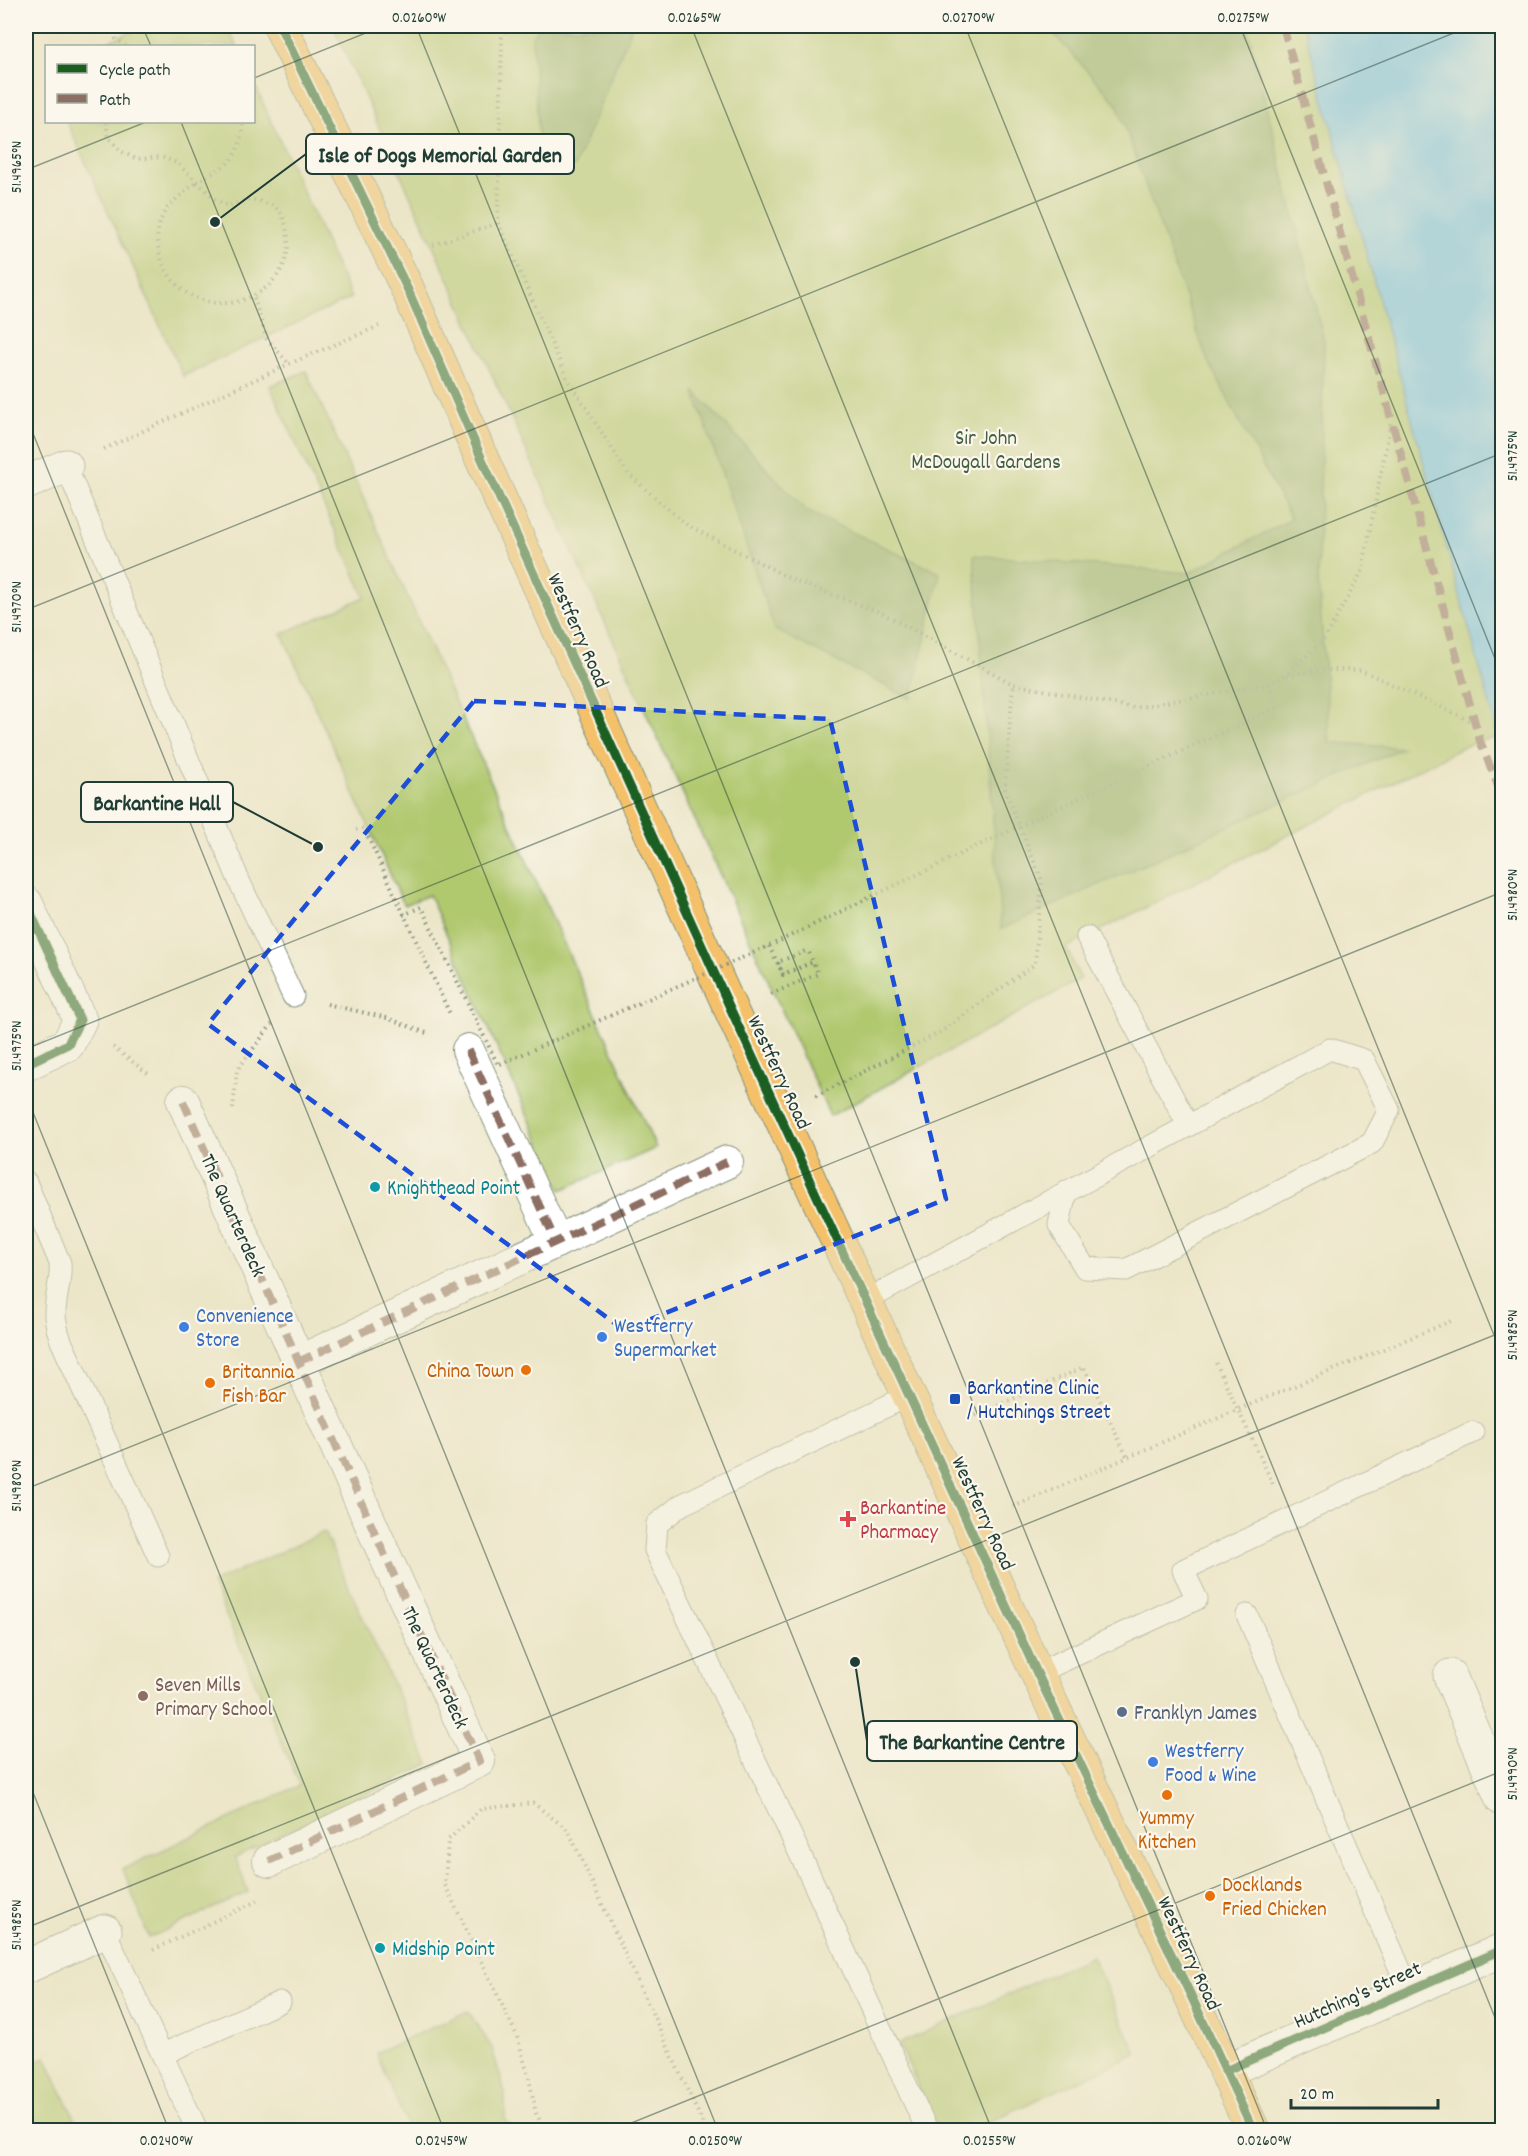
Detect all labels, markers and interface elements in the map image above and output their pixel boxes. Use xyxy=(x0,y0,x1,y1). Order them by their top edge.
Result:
text: 0.0260°W xyxy=(392,8,447,30)
text: 0.0265°W xyxy=(667,8,721,30)
text: 0.0270°W xyxy=(942,8,995,30)
text: 0.0275°W xyxy=(1217,8,1269,30)
legend xyxy=(45,45,255,123)
text: Cycle path xyxy=(99,59,170,84)
text: Path xyxy=(99,89,131,114)
callout: Isle of Dogs Memorial Garden xyxy=(306,134,574,174)
text: 51.4965°N xyxy=(7,141,29,193)
text: Isle of Dogs Memorial Garden xyxy=(318,142,562,173)
park label: Sir John McDougall Gardens xyxy=(911,425,1061,479)
text: 51.4975°N xyxy=(1503,431,1525,481)
street label: Westferry Road xyxy=(538,569,615,693)
text: 51.4970°N xyxy=(7,581,29,633)
callout: Barkantine Hall xyxy=(81,782,233,822)
text: Barkantine Hall xyxy=(93,790,222,821)
text: 51.4980°N xyxy=(1503,869,1525,921)
street label: Westferry Road xyxy=(738,1011,817,1135)
text: 51.4975°N xyxy=(7,1021,29,1071)
street label: The Quarterdeck xyxy=(191,1150,272,1283)
place label: Knighthead Point xyxy=(387,1175,521,1205)
marker: Knighthead Point xyxy=(368,1180,382,1194)
place label: Convenience Store xyxy=(196,1303,294,1357)
text: 51.4985°N xyxy=(1503,1309,1525,1361)
place label: Westferry Supermarket xyxy=(614,1313,717,1367)
marker: Convenience Store xyxy=(177,1320,191,1334)
marker: Westferry Supermarket xyxy=(595,1330,609,1344)
place label: China Town xyxy=(427,1358,514,1388)
place label: Britannia Fish Bar xyxy=(222,1359,295,1413)
marker: China Town xyxy=(519,1363,533,1377)
place label: Barkantine Clinic / Hutchings Street xyxy=(967,1375,1111,1429)
marker: Britannia Fish Bar xyxy=(203,1376,217,1390)
marker: Barkantine Clinic / Hutchings Street xyxy=(948,1392,962,1406)
street label: Westferry Road xyxy=(942,1452,1021,1576)
text: 51.4980°N xyxy=(7,1460,29,1512)
place label: Barkantine Pharmacy xyxy=(860,1495,946,1549)
marker: Barkantine Pharmacy xyxy=(841,1512,855,1526)
street label: The Quarterdeck xyxy=(392,1602,475,1734)
place label: Seven Mills Primary School xyxy=(155,1672,273,1726)
marker: Seven Mills Primary School xyxy=(136,1689,150,1703)
place label: Franklyn James xyxy=(1134,1700,1257,1730)
marker: Franklyn James xyxy=(1115,1705,1129,1719)
callout: The Barkantine Centre xyxy=(867,1721,1077,1761)
text: The Barkantine Centre xyxy=(879,1729,1065,1760)
place label: Westferry Food & Wine xyxy=(1165,1738,1257,1792)
text: 51.4990°N xyxy=(1503,1747,1525,1801)
marker: Westferry Food & Wine xyxy=(1146,1755,1160,1769)
marker: Yummy Kitchen xyxy=(1160,1788,1174,1802)
place label: Yummy Kitchen xyxy=(1138,1805,1196,1859)
place label: Docklands Fried Chicken xyxy=(1222,1872,1327,1926)
marker: Docklands Fried Chicken xyxy=(1203,1889,1217,1903)
street label: Westferry Road xyxy=(1148,1892,1227,2016)
text: 51.4985°N xyxy=(7,1899,29,1951)
place label: Midship Point xyxy=(392,1936,495,1966)
marker: Midship Point xyxy=(373,1941,387,1955)
street label: Hutching's Street xyxy=(1289,1955,1427,2038)
scale bar xyxy=(1291,2072,1438,2110)
text: 20 m xyxy=(1300,2083,1334,2108)
text: 0.0240°W xyxy=(139,2131,193,2153)
text: 0.0245°W xyxy=(415,2131,467,2153)
text: 0.0250°W xyxy=(688,2131,742,2153)
text: 0.0255°W xyxy=(963,2131,1016,2153)
text: 0.0260°W xyxy=(1237,2131,1292,2153)

